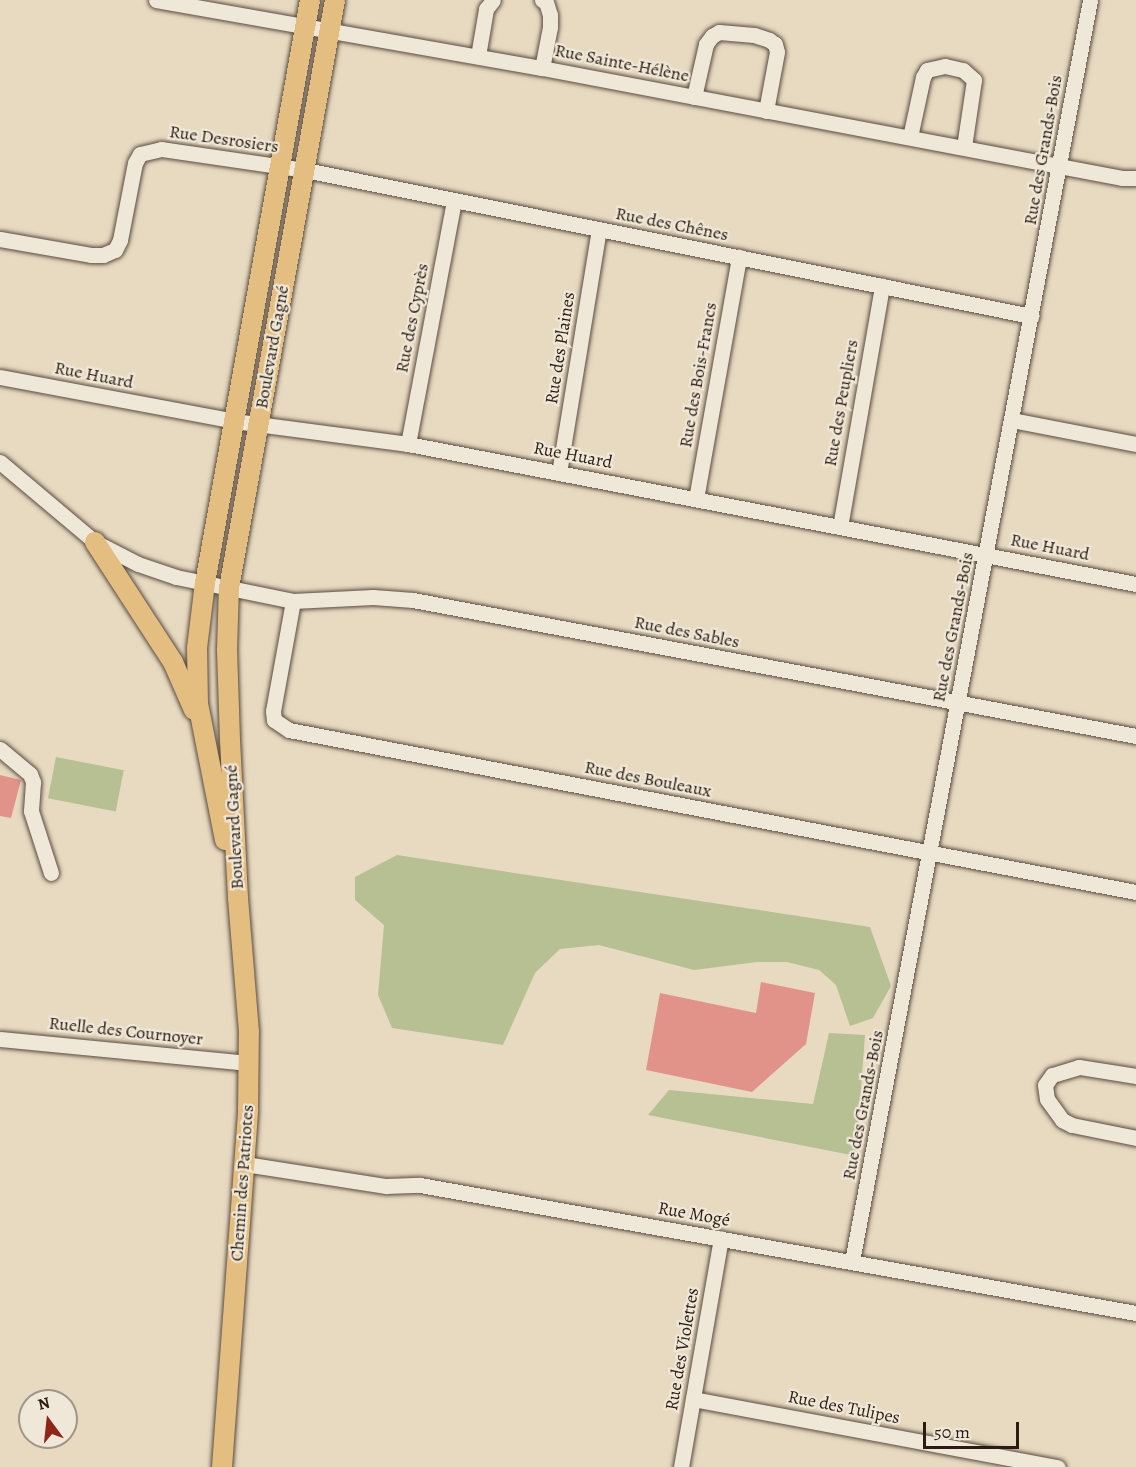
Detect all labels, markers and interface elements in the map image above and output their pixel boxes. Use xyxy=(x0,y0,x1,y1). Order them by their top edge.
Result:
street label: Rue Sainte-Hélène xyxy=(553,39,691,87)
street label: Rue des Grands-Bois xyxy=(1019,73,1067,227)
street label: Rue Desrosiers xyxy=(168,121,280,157)
street label: Rue des Chênes xyxy=(614,202,730,246)
street label: Rue des Cyprès xyxy=(391,261,433,375)
street label: Boulevard Gagné xyxy=(251,284,293,410)
street label: Rue des Plaines xyxy=(540,290,580,406)
street label: Rue des Bois-Francs xyxy=(675,301,721,449)
street label: Rue des Peupliers xyxy=(819,338,863,468)
street label: Rue Huard xyxy=(53,357,135,393)
street label: Rue Huard xyxy=(532,437,614,473)
street label: Rue Huard xyxy=(1009,529,1091,565)
street label: Rue des Grands-Bois xyxy=(928,550,978,704)
street label: Rue des Sables xyxy=(633,611,741,653)
street label: Rue des Bouleaux xyxy=(583,756,713,802)
street label: Boulevard Gagné xyxy=(220,764,248,890)
street label: Ruelle des Cournoyer xyxy=(48,1012,204,1050)
street label: Rue des Grands-Bois xyxy=(838,1028,888,1182)
street label: Chemin des Patriotes xyxy=(226,1104,258,1262)
street label: Rue Mogé xyxy=(656,1197,732,1231)
street label: Rue des Violettes xyxy=(661,1286,703,1412)
street label: Rue des Tulipes xyxy=(786,1386,902,1428)
north arrow xyxy=(18,1389,78,1449)
text: N xyxy=(35,1391,52,1416)
scale bar xyxy=(926,1410,1022,1448)
text: 50 m xyxy=(934,1420,970,1444)

